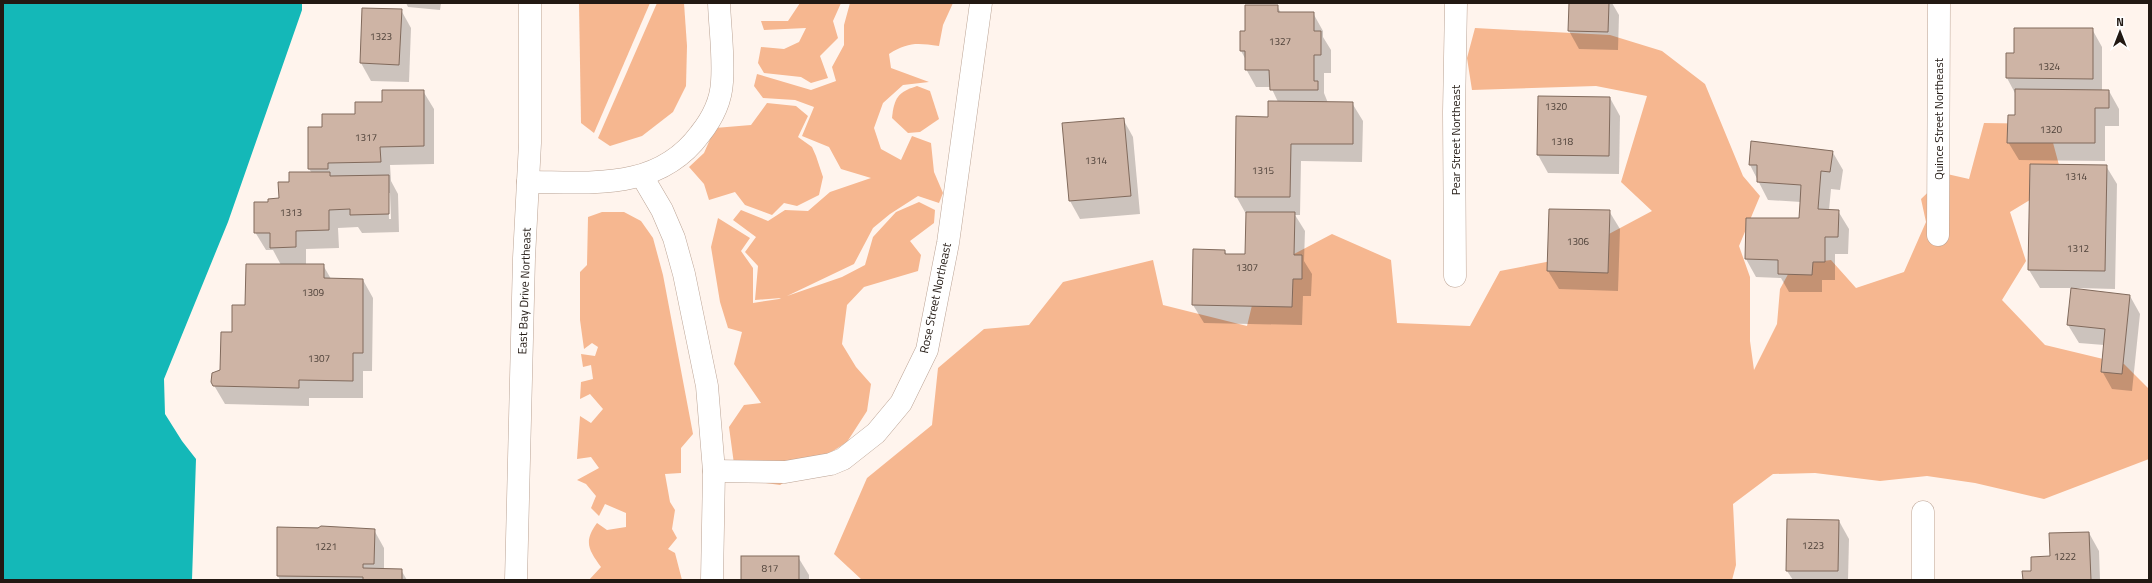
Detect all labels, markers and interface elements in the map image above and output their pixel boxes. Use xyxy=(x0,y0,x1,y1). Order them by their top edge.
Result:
north arrow xyxy=(2100,12,2140,52)
text: N xyxy=(2116,14,2124,30)
house number: 1323 xyxy=(370,29,392,44)
house number: 1327 xyxy=(1269,34,1291,49)
street label: Quince Street Northeast xyxy=(1929,57,1948,180)
house number: 1324 xyxy=(2038,59,2061,74)
street label: Pear Street Northeast xyxy=(1446,84,1465,195)
house number: 1320 xyxy=(1545,99,1568,114)
house number: 1320 xyxy=(2040,122,2063,137)
house number: 1317 xyxy=(355,130,377,145)
house number: 1318 xyxy=(1551,134,1574,149)
house number: 1314 xyxy=(1085,153,1108,168)
house number: 1315 xyxy=(1252,163,1275,178)
house number: 1314 xyxy=(2065,169,2088,184)
house number: 1313 xyxy=(280,205,302,220)
street label: East Bay Drive Northeast xyxy=(512,227,536,355)
house number: 1306 xyxy=(1567,234,1590,249)
street label: Rose Street Northeast xyxy=(914,240,956,355)
house number: 1312 xyxy=(2067,241,2089,256)
house number: 1307 xyxy=(1236,260,1258,275)
house number: 1309 xyxy=(302,285,325,300)
house number: 1307 xyxy=(308,351,330,366)
house number: 1223 xyxy=(1802,538,1824,553)
house number: 1221 xyxy=(315,539,337,554)
house number: 1222 xyxy=(2054,549,2076,564)
house number: 817 xyxy=(762,561,778,576)

